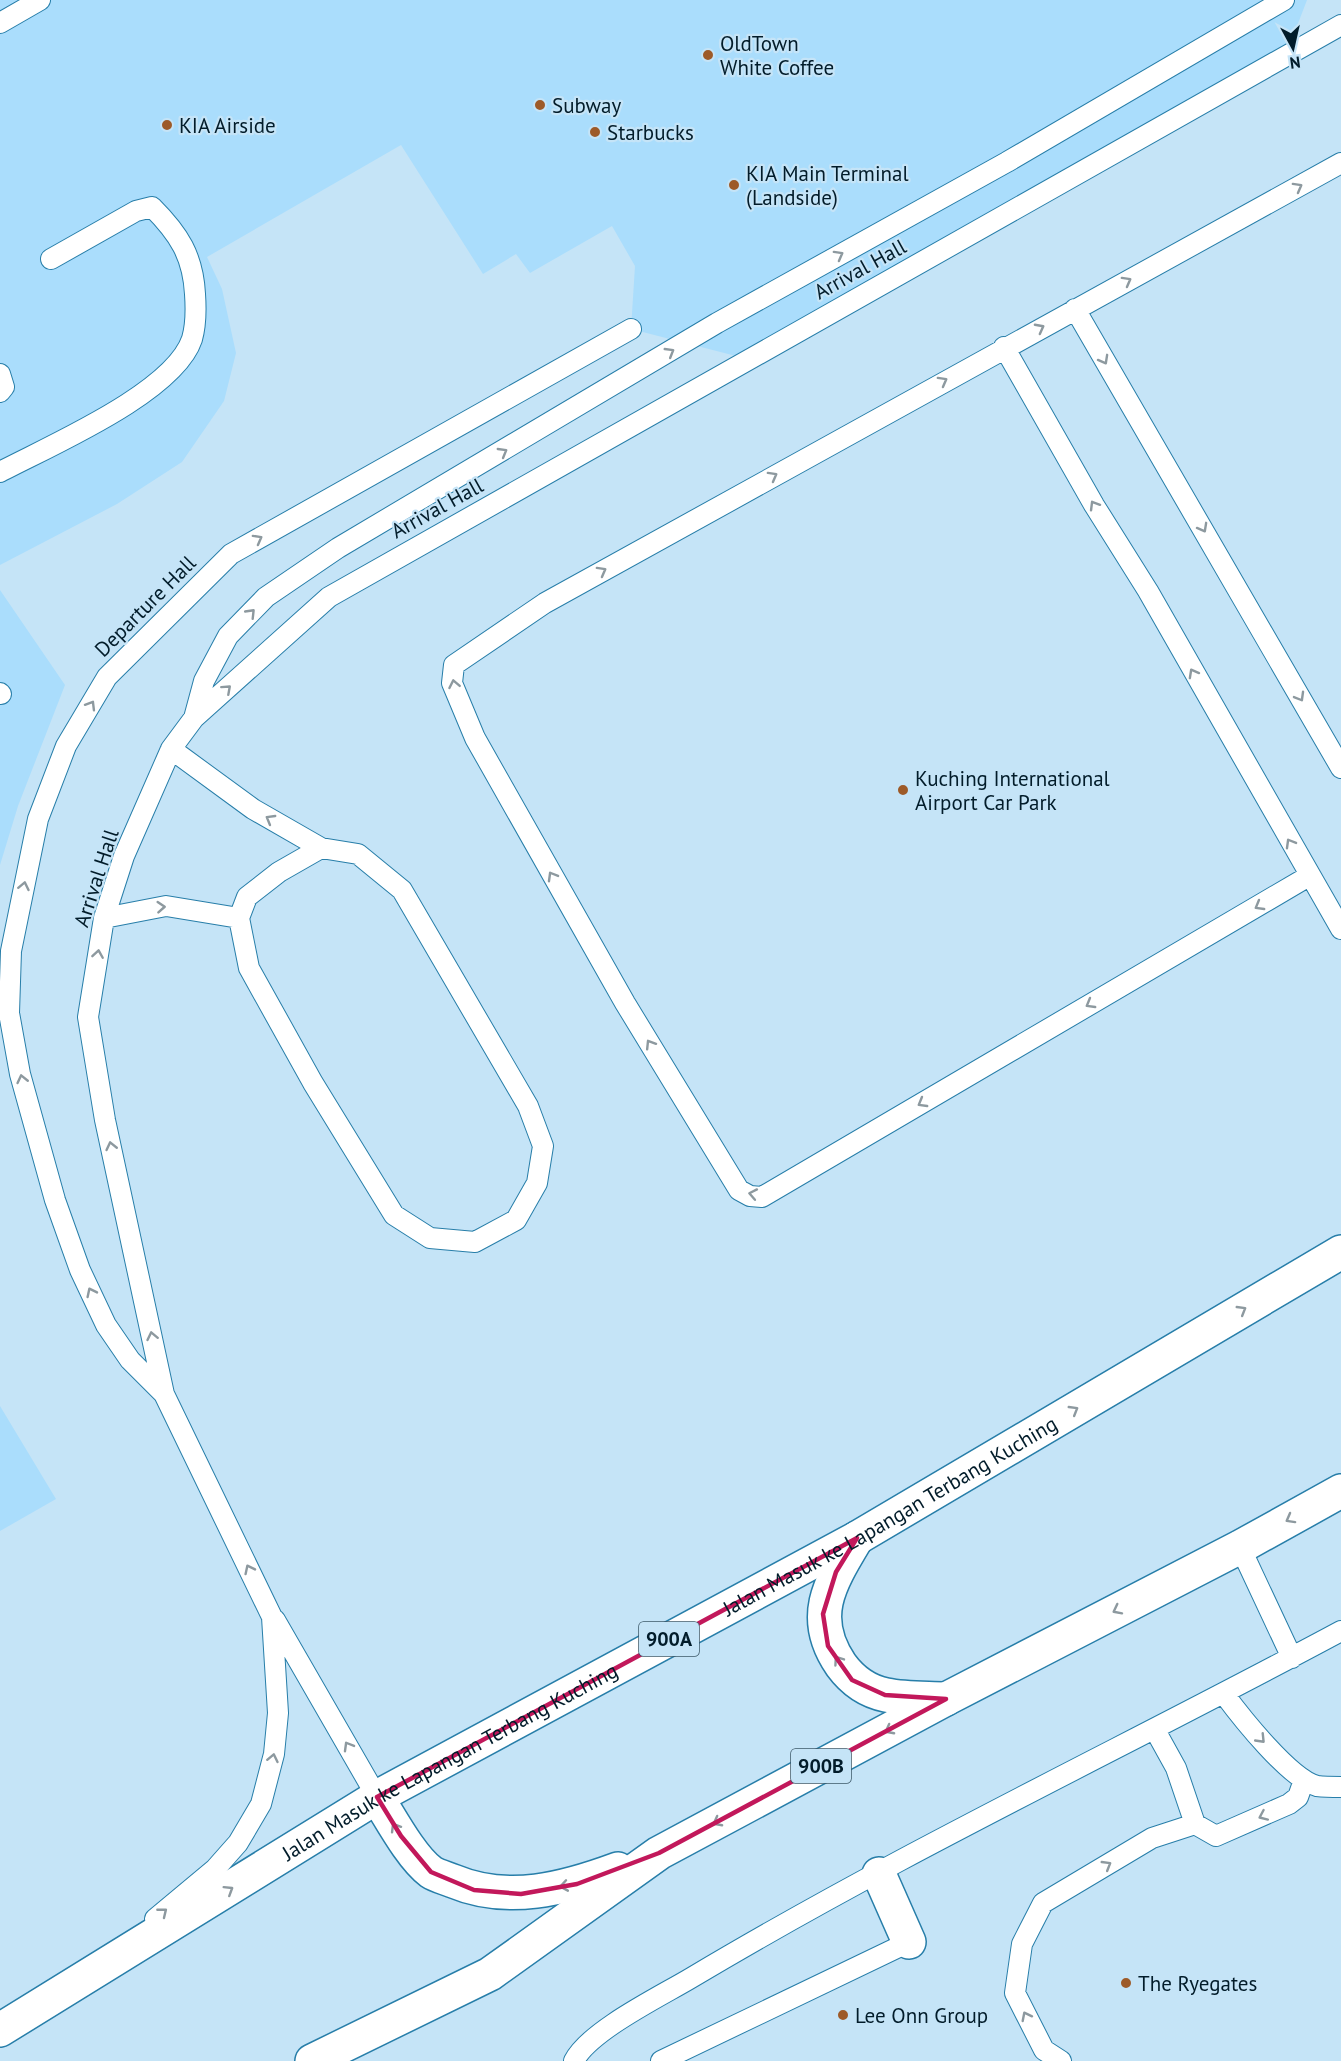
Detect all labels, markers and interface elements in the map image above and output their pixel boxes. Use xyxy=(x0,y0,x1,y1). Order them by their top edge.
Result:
north arrow xyxy=(1263,18,1323,78)
place label: OldTown White Coffee xyxy=(720,30,834,81)
marker: OldTown White Coffee xyxy=(701,48,715,62)
text: N xyxy=(1288,52,1302,73)
place label: Subway xyxy=(552,92,621,119)
marker: Subway xyxy=(533,98,547,112)
place label: KIA Airside xyxy=(179,112,276,139)
marker: KIA Airside xyxy=(160,118,174,132)
place label: Starbucks xyxy=(607,119,694,146)
marker: Starbucks xyxy=(588,125,602,139)
place label: KIA Main Terminal (Landside) xyxy=(746,160,909,211)
marker: KIA Main Terminal (Landside) xyxy=(727,178,741,192)
one-way arrow xyxy=(1291,183,1302,194)
street label: Arrival Hall xyxy=(809,233,911,305)
one-way arrow xyxy=(833,251,844,262)
one-way arrow xyxy=(1120,277,1131,288)
one-way arrow xyxy=(1033,324,1044,335)
one-way arrow xyxy=(664,347,674,359)
one-way arrow xyxy=(1097,354,1108,364)
one-way arrow xyxy=(937,377,947,388)
one-way arrow xyxy=(497,447,507,459)
street label: Arrival Hall xyxy=(386,472,488,544)
one-way arrow xyxy=(767,472,777,483)
one-way arrow xyxy=(1090,501,1102,511)
one-way arrow xyxy=(1196,522,1207,532)
one-way arrow xyxy=(252,535,262,547)
street label: Departure Hall xyxy=(89,550,201,662)
one-way arrow xyxy=(596,567,607,578)
one-way arrow xyxy=(244,610,255,620)
one-way arrow xyxy=(1189,669,1201,679)
one-way arrow xyxy=(448,679,461,689)
one-way arrow xyxy=(220,685,230,696)
one-way arrow xyxy=(1292,691,1304,701)
one-way arrow xyxy=(83,701,95,711)
place label: Kuching International Airport Car Park xyxy=(915,765,1110,816)
marker: Kuching International Airport Car Park xyxy=(896,783,910,797)
one-way arrow xyxy=(266,815,276,826)
street label: Arrival Hall xyxy=(68,826,124,930)
one-way arrow xyxy=(1286,838,1297,849)
one-way arrow xyxy=(548,872,559,882)
one-way arrow xyxy=(17,881,30,891)
one-way arrow xyxy=(1255,898,1265,910)
one-way arrow xyxy=(157,901,166,914)
one-way arrow xyxy=(92,949,104,958)
one-way arrow xyxy=(1086,997,1096,1008)
one-way arrow xyxy=(646,1040,658,1050)
one-way arrow xyxy=(16,1074,29,1084)
one-way arrow xyxy=(918,1095,928,1107)
one-way arrow xyxy=(105,1141,118,1151)
one-way arrow xyxy=(748,1188,758,1201)
one-way arrow xyxy=(86,1288,98,1299)
one-way arrow xyxy=(1236,1306,1246,1318)
one-way arrow xyxy=(146,1332,159,1342)
one-way arrow xyxy=(1068,1405,1078,1417)
street label: Jalan Masuk ke Lapangan Terbang Kuching xyxy=(717,1409,1062,1622)
one-way arrow xyxy=(1286,1512,1296,1523)
one-way arrow xyxy=(245,1564,257,1575)
one-way arrow xyxy=(1113,1603,1124,1615)
road number: 900A xyxy=(639,1622,699,1656)
street label: Jalan Masuk ke Lapangan Terbang Kuching xyxy=(276,1656,622,1867)
one-way arrow xyxy=(834,1656,845,1667)
one-way arrow xyxy=(884,1723,895,1734)
one-way arrow xyxy=(1254,1733,1265,1743)
one-way arrow xyxy=(344,1742,355,1753)
road number: 900B xyxy=(791,1749,851,1783)
one-way arrow xyxy=(266,1753,279,1763)
one-way arrow xyxy=(1258,1808,1269,1820)
one-way arrow xyxy=(713,1815,723,1826)
one-way arrow xyxy=(391,1823,403,1833)
one-way arrow xyxy=(1101,1861,1111,1873)
one-way arrow xyxy=(560,1880,569,1892)
one-way arrow xyxy=(223,1885,233,1897)
one-way arrow xyxy=(156,1908,167,1919)
place label: The Ryegates xyxy=(1138,1970,1257,1997)
marker: The Ryegates xyxy=(1119,1976,1133,1990)
place label: Lee Onn Group xyxy=(855,2002,988,2029)
marker: Lee Onn Group xyxy=(836,2008,850,2022)
one-way arrow xyxy=(1022,2011,1034,2022)

